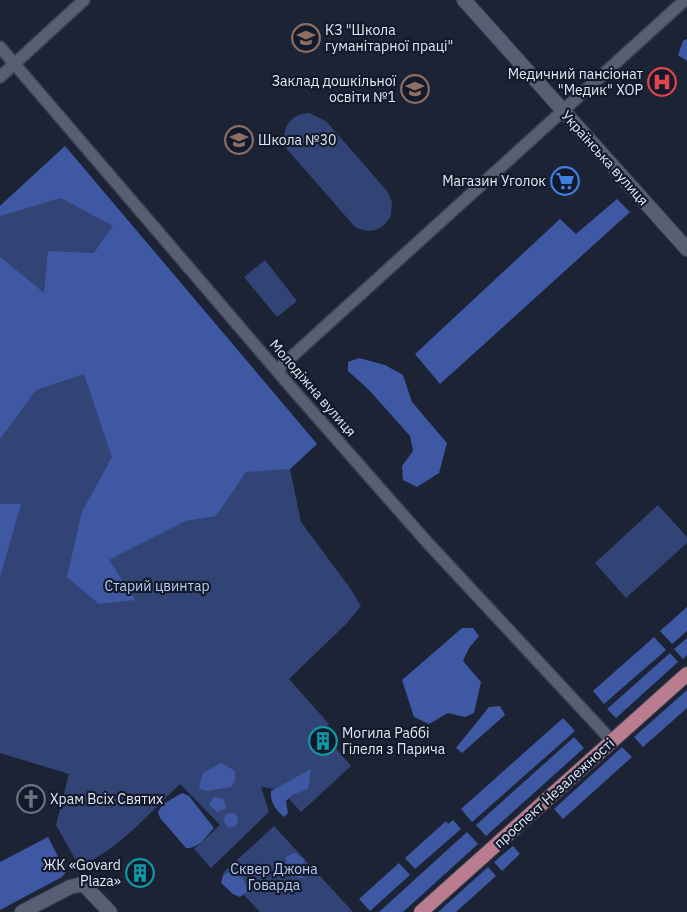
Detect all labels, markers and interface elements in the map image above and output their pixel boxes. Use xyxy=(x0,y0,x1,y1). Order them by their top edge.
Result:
place label: КЗ "Школа гуманітарної праці" xyxy=(325,21,453,55)
school or university icon: КЗ "Школа гуманітарної праці" xyxy=(291,23,321,53)
place label: Медичний пансіонат "Медик" ХОР xyxy=(508,65,643,99)
hospital icon: Медичний пансіонат "Медик" ХОР xyxy=(647,67,677,97)
place label: Заклад дошкільної освіти №1 xyxy=(272,72,396,106)
school or university icon: Заклад дошкільної освіти №1 xyxy=(400,74,430,104)
street label: Українська вулиця xyxy=(557,107,653,209)
school or university icon: Школа №30 xyxy=(224,125,254,155)
place label: Школа №30 xyxy=(258,131,337,149)
supermarket icon: Магазин Уголок xyxy=(550,166,580,196)
place label: Магазин Уголок xyxy=(442,172,546,190)
street label: Молодіжна вулиця xyxy=(266,336,360,440)
park label: Старий цвинтар xyxy=(104,577,210,595)
place label: Могила Раббі Гілеля з Парича xyxy=(342,724,446,758)
building icon: Могила Раббі Гілеля з Парича xyxy=(308,726,338,756)
street label: проспект Незалежності xyxy=(490,734,618,852)
church icon: Храм Всіх Святих xyxy=(16,784,46,814)
place label: Храм Всіх Святих xyxy=(50,790,163,808)
place label: ЖК «Govard Plaza» xyxy=(43,856,121,890)
building icon: ЖК «Govard Plaza» xyxy=(125,858,155,888)
park label: Сквер Джона Говарда xyxy=(230,860,318,894)

